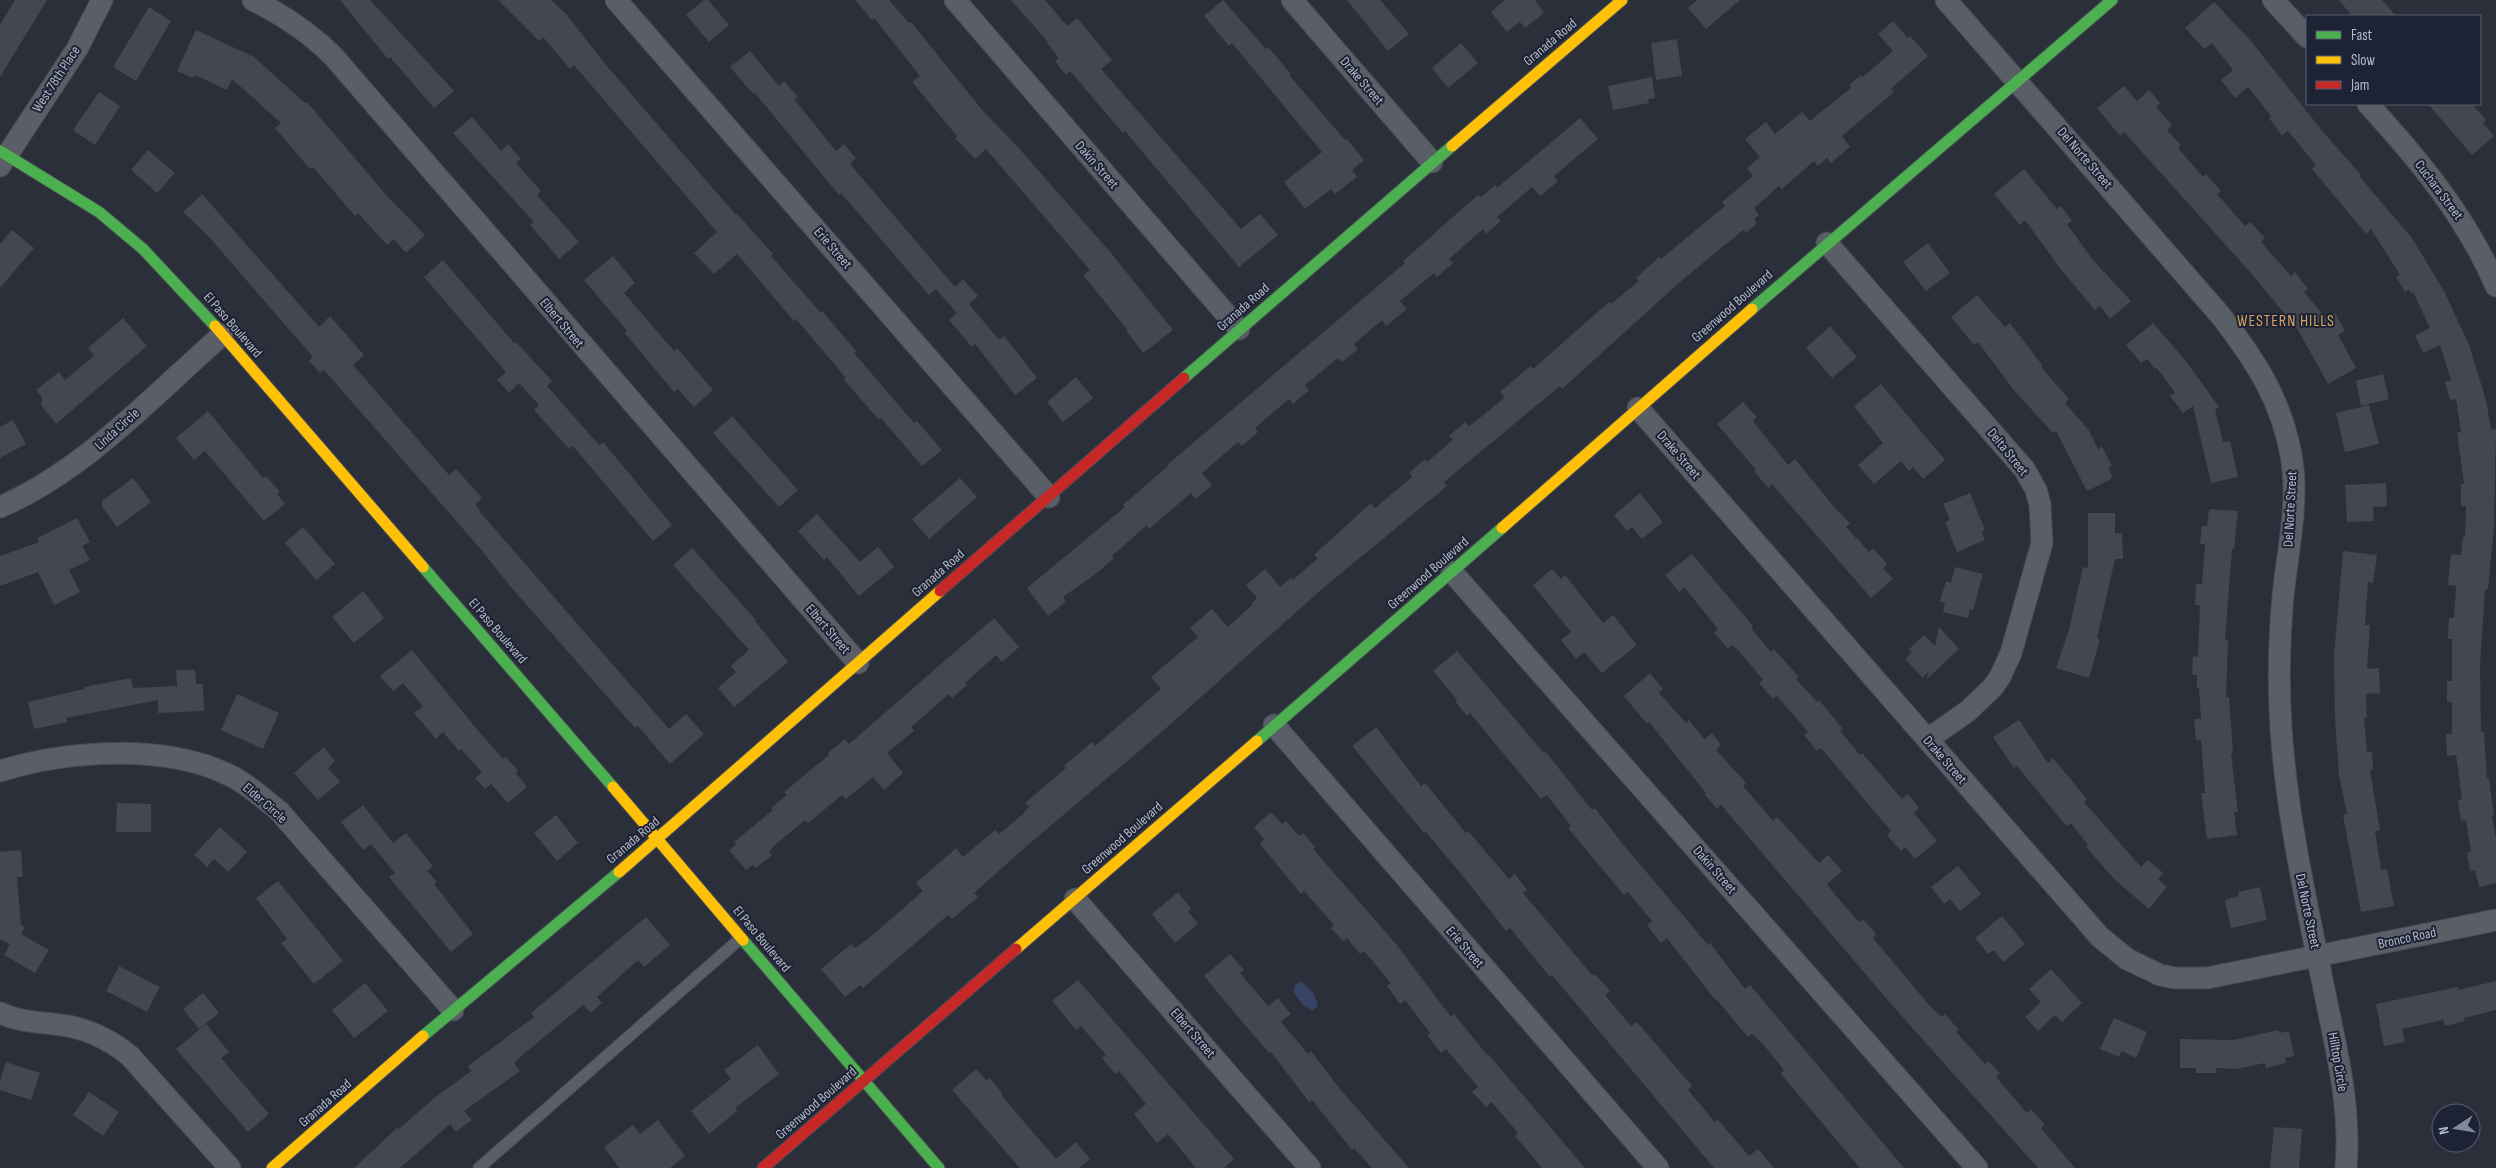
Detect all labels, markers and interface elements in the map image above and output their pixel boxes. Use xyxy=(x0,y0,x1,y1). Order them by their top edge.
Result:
street label: Granada Road xyxy=(1520,15,1580,69)
legend xyxy=(2306,15,2481,105)
text: Fast xyxy=(2351,26,2373,45)
street label: West 78th Place xyxy=(28,43,84,115)
text: Slow xyxy=(2351,51,2375,70)
street label: Drake Street xyxy=(1336,53,1388,109)
text: Jam xyxy=(2350,76,2369,95)
street label: Del Norte Street xyxy=(2054,124,2116,192)
street label: Dakin Street xyxy=(1072,138,1122,192)
street label: Cuchara Street xyxy=(2411,157,2467,223)
street label: Erie Street xyxy=(810,224,856,272)
street label: Greenwood Boulevard xyxy=(1688,266,1776,346)
street label: Granada Road xyxy=(1213,279,1273,335)
street label: El Paso Boulevard xyxy=(200,289,266,361)
street label: Elbert Street xyxy=(536,295,588,351)
district label: WESTERN HILLS xyxy=(2237,312,2335,331)
street label: Linda Circle xyxy=(91,405,143,453)
street label: Delta Street xyxy=(1984,425,2032,479)
street label: Drake Street xyxy=(1653,427,1705,483)
street label: Del Norte Street xyxy=(2280,471,2300,547)
street label: Greenwood Boulevard xyxy=(1384,533,1472,613)
street label: Granada Road xyxy=(908,545,968,601)
street label: El Paso Boulevard xyxy=(465,595,531,667)
street label: Elbert Street xyxy=(802,601,854,657)
street label: Drake Street xyxy=(1919,732,1971,788)
street label: Elder Circle xyxy=(239,779,291,827)
street label: Greenwood Boulevard xyxy=(1078,798,1166,878)
street label: Granada Road xyxy=(603,813,663,867)
street label: Dakin Street xyxy=(1690,843,1740,897)
street label: Del Norte Street xyxy=(2292,872,2324,950)
street label: El Paso Boulevard xyxy=(729,902,795,976)
street label: Erie Street xyxy=(1442,923,1488,971)
street label: Bronco Road xyxy=(2377,924,2438,952)
street label: Elbert Street xyxy=(1167,1005,1219,1061)
street label: Hilltop Circle xyxy=(2324,1031,2352,1093)
street label: Greenwood Boulevard xyxy=(772,1063,860,1143)
street label: Granada Road xyxy=(295,1075,355,1131)
north arrow xyxy=(2431,1103,2481,1153)
text: N xyxy=(2435,1125,2453,1136)

